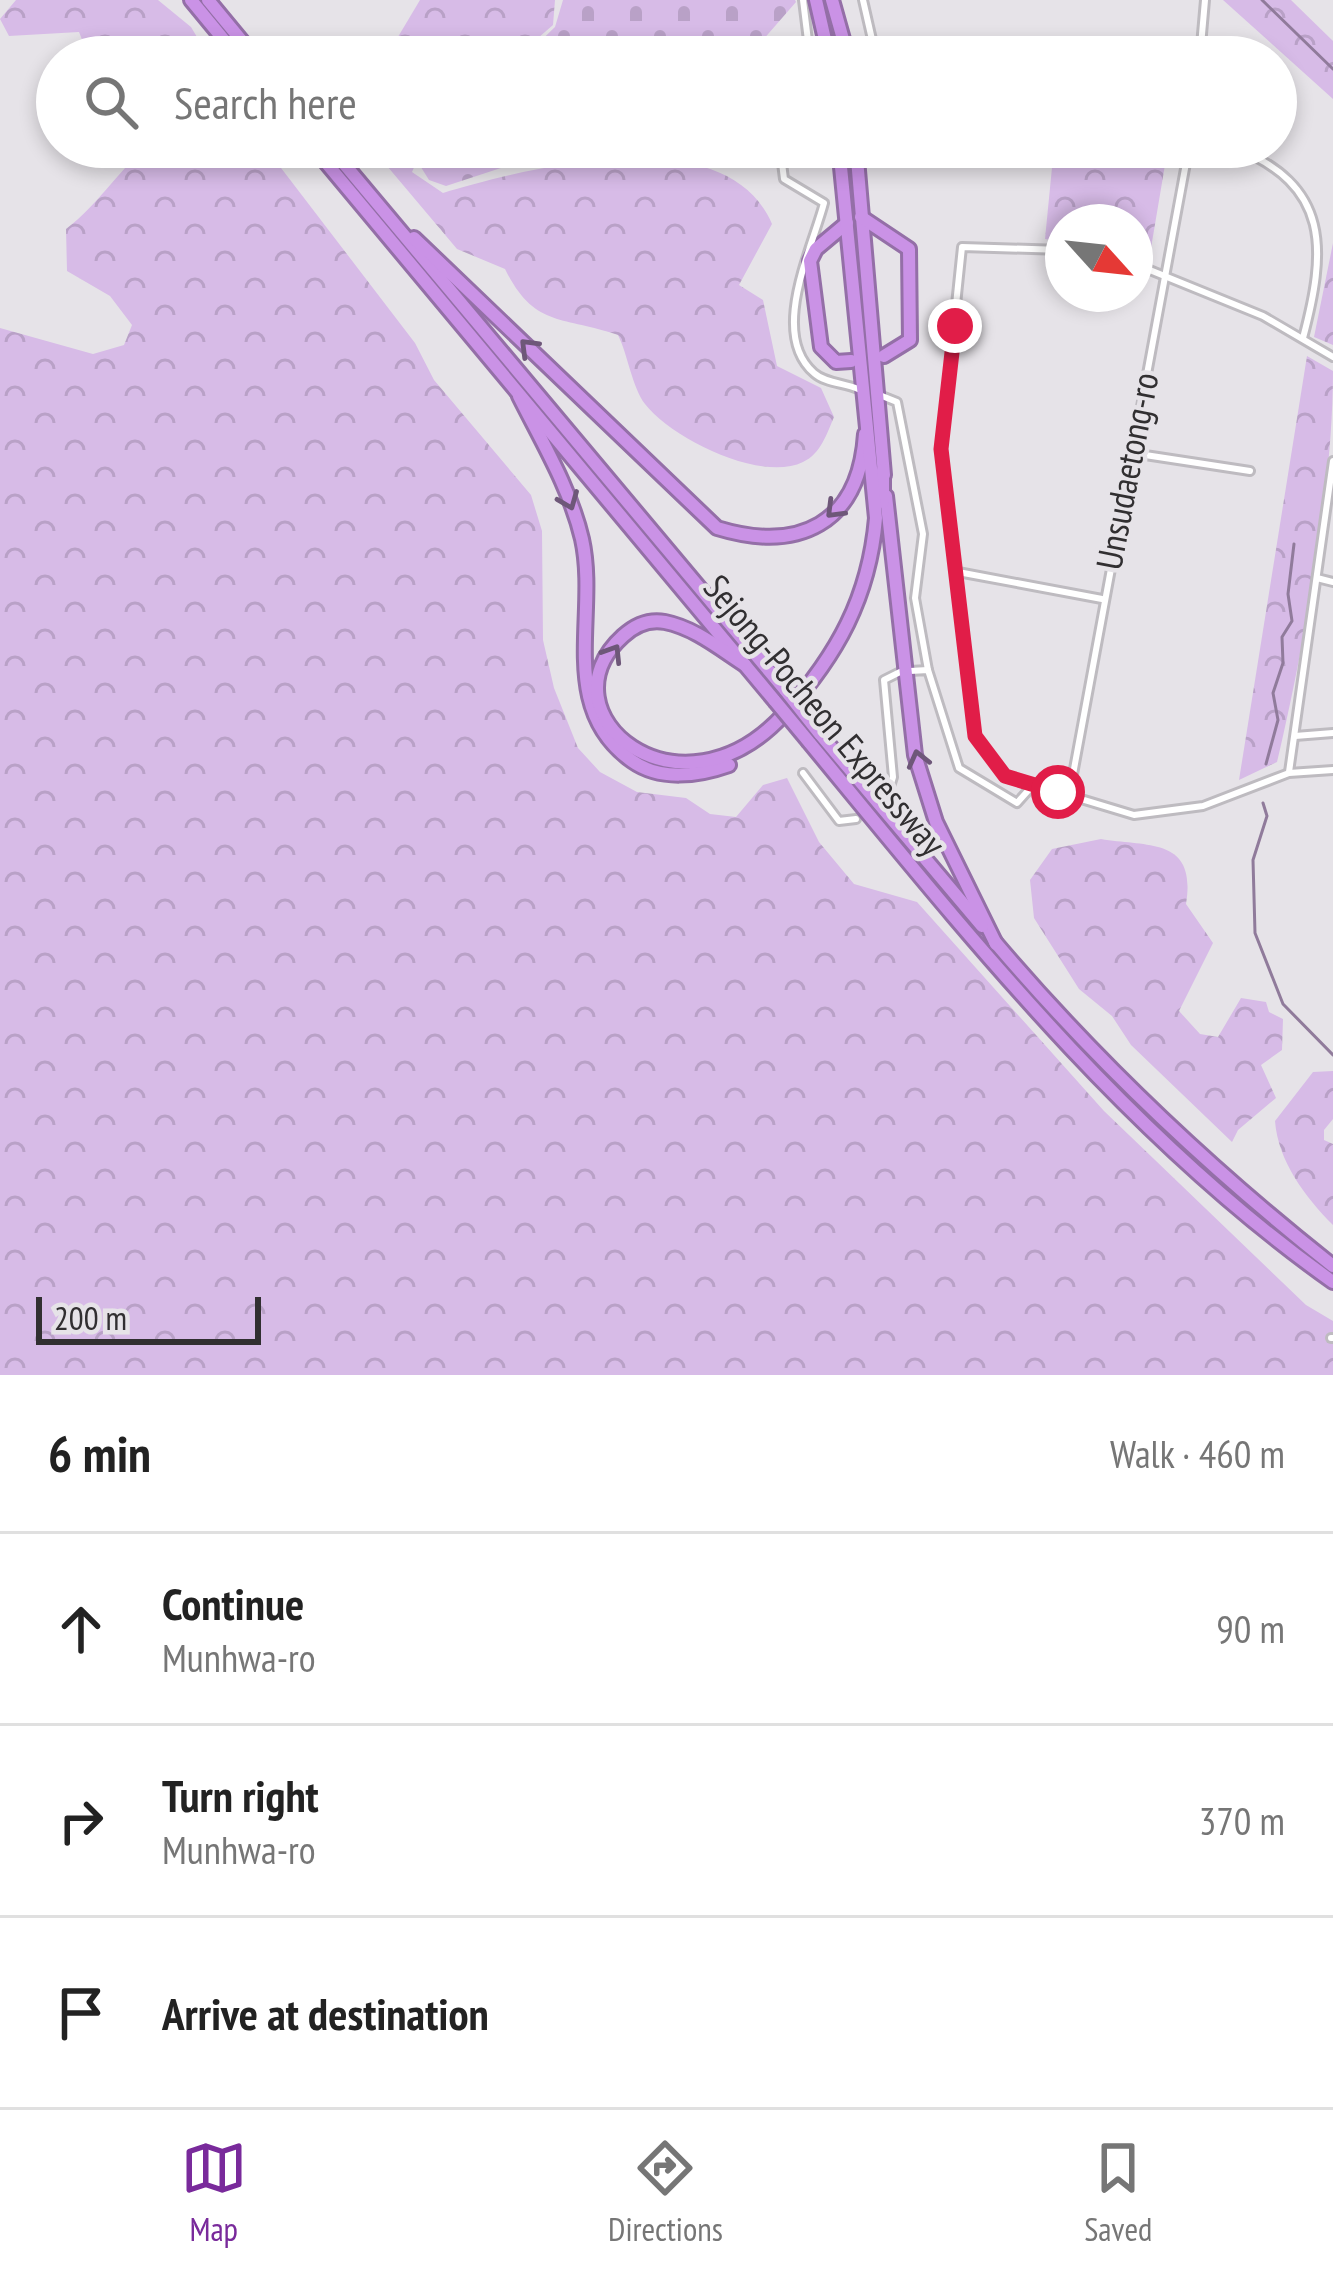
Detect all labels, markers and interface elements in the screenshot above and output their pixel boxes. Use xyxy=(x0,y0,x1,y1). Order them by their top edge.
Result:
search box xyxy=(36,36,1297,168)
icon: search xyxy=(78,69,144,135)
text: Search here xyxy=(174,73,357,131)
north arrow xyxy=(1045,204,1153,312)
route end xyxy=(928,299,982,353)
one-way arrow xyxy=(520,339,542,361)
street label: Unsudaetong-ro xyxy=(1084,368,1169,573)
one-way arrow xyxy=(555,490,579,511)
one-way arrow xyxy=(827,496,849,518)
street label: Sejong-Pocheon Expressway xyxy=(694,565,957,865)
one-way arrow xyxy=(599,644,621,666)
one-way arrow xyxy=(907,750,932,770)
route start xyxy=(1031,765,1085,819)
scale bar xyxy=(36,1291,261,1344)
text: 200 m xyxy=(54,1296,127,1339)
text: 6 min xyxy=(48,1420,151,1486)
text: Walk · 460 m xyxy=(1110,1428,1285,1479)
text: Continue xyxy=(162,1574,304,1632)
icon: ahead xyxy=(48,1596,114,1662)
text: 90 m xyxy=(1216,1603,1285,1654)
text: Munhwa-ro xyxy=(162,1632,316,1683)
text: Turn right xyxy=(162,1766,319,1824)
icon: right xyxy=(48,1788,114,1854)
text: 370 m xyxy=(1199,1795,1285,1846)
text: Munhwa-ro xyxy=(162,1824,316,1875)
icon: arrive xyxy=(48,1980,114,2046)
text: Arrive at destination xyxy=(162,1984,489,2042)
tab: Map xyxy=(181,2135,247,2250)
tab: Directions xyxy=(608,2135,723,2250)
tab: Saved xyxy=(1084,2135,1152,2250)

